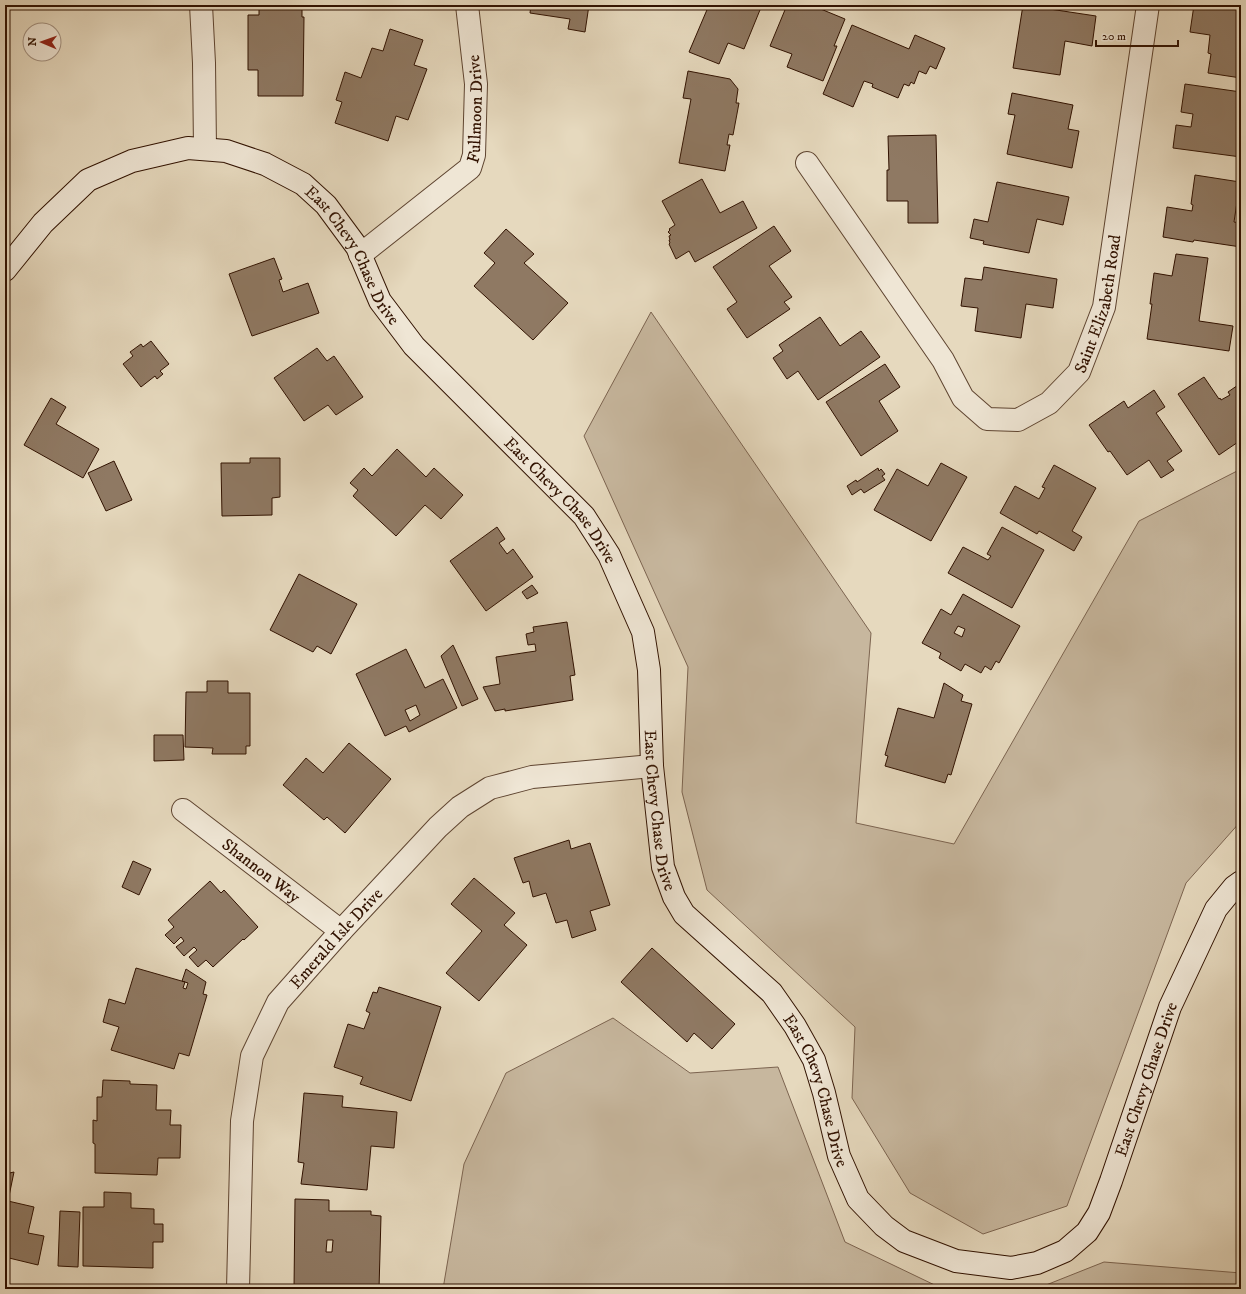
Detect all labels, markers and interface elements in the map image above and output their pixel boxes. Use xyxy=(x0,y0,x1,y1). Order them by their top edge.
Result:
north arrow xyxy=(22,22,62,62)
scale bar xyxy=(1096,22,1178,48)
text: 20 m xyxy=(1102,29,1126,44)
text: N xyxy=(26,37,40,46)
street label: Fullmoon Drive xyxy=(462,54,488,166)
street label: East Chevy Chase Drive xyxy=(300,181,404,330)
street label: Saint Elizabeth Road xyxy=(1070,233,1126,376)
street label: East Chevy Chase Drive xyxy=(499,432,621,567)
street label: East Chevy Chase Drive xyxy=(639,729,681,894)
street label: Shannon Way xyxy=(217,834,305,909)
street label: Emerald Isle Drive xyxy=(285,883,388,994)
street label: East Chevy Chase Drive xyxy=(1110,998,1183,1160)
street label: East Chevy Chase Drive xyxy=(778,1010,853,1171)

